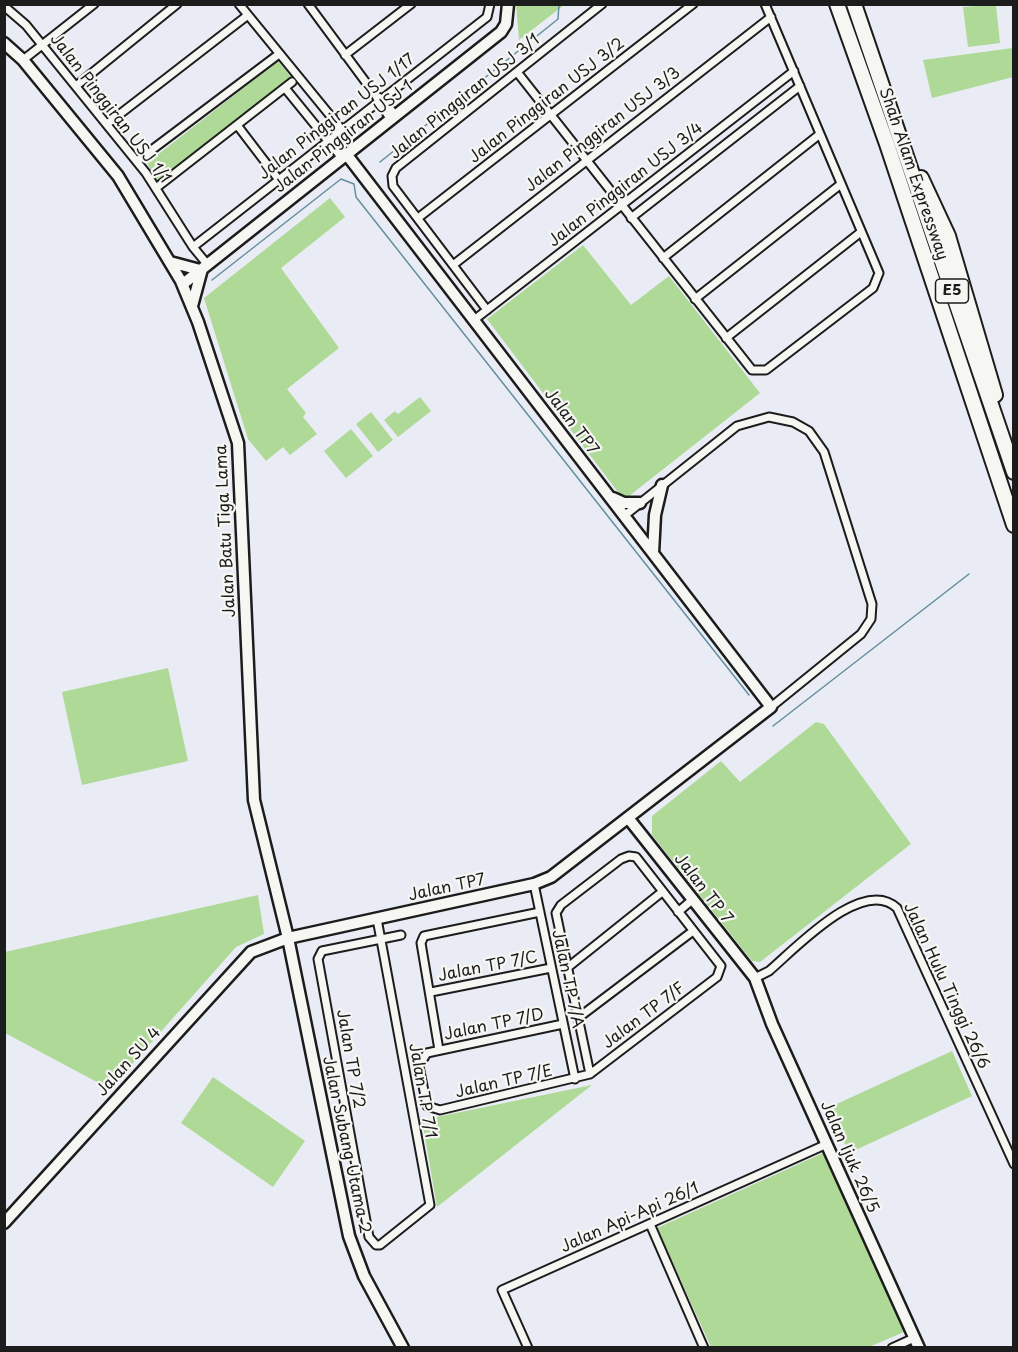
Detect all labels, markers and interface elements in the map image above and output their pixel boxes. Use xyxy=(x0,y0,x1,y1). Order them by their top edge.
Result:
street label: Jalan Pinggiran USJ 1/1 xyxy=(46,30,174,188)
street label: Jalan Pinggiran USJ 3/1 xyxy=(386,30,544,164)
street label: Jalan Pinggiran USJ 3/2 xyxy=(465,34,629,168)
street label: Jalan Pinggiran USJ 1/17 xyxy=(255,50,419,184)
street label: Jalan Pinggiran USJ 3/3 xyxy=(522,64,684,196)
street label: Jalan Pinggiran USJ 1 xyxy=(271,77,417,197)
street label: Shah Alam Expressway xyxy=(874,85,952,263)
street label: Jalan Pinggiran USJ 3/4 xyxy=(545,119,707,251)
road number: E5 xyxy=(936,279,968,303)
street label: Jalan TP7 xyxy=(540,385,602,459)
street label: Jalan Batu Tiga Lama xyxy=(212,444,240,618)
street label: Jalan TP 7 xyxy=(670,850,736,928)
street label: Jalan TP7 xyxy=(407,870,487,906)
street label: Jalan Hulu Tinggi 26/6 xyxy=(899,900,993,1072)
street label: Jalan TP 7/A xyxy=(547,928,587,1030)
street label: Jalan TP 7/C xyxy=(437,948,539,986)
street label: Jalan TP 7/F xyxy=(599,979,689,1053)
street label: Jalan TP 7/D xyxy=(442,1005,546,1045)
street label: Jalan TP 7/2 xyxy=(332,1008,368,1110)
street label: Jalan SU 4 xyxy=(93,1023,165,1101)
street label: Jalan TP 7/1 xyxy=(404,1042,440,1140)
street label: Jalan Subang Utama 2 xyxy=(318,1055,374,1235)
street label: Jalan TP 7/E xyxy=(454,1061,554,1103)
street label: Jalan Ijuk 26/5 xyxy=(816,1098,882,1216)
street label: Jalan Api-Api 26/1 xyxy=(558,1179,702,1257)

